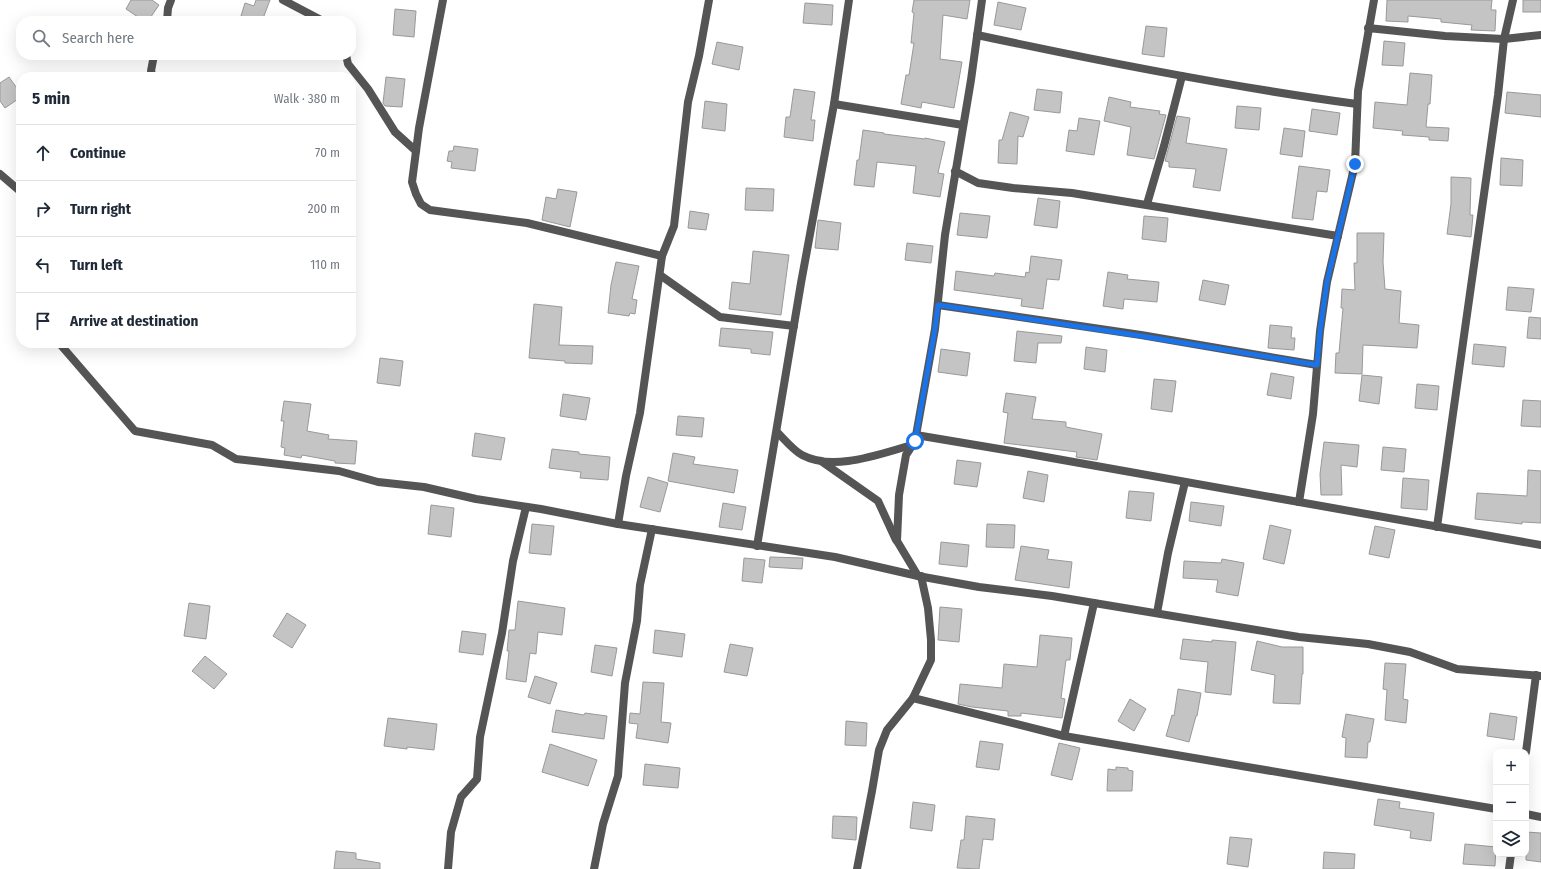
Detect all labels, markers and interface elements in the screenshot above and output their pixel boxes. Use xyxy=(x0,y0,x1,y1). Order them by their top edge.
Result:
search box xyxy=(16,16,356,60)
icon: search xyxy=(30,27,52,49)
text: Search here xyxy=(62,29,134,47)
text: 5 min xyxy=(32,88,70,109)
text: Walk · 380 m xyxy=(274,91,340,106)
icon: ahead xyxy=(32,142,54,164)
text: Continue xyxy=(70,144,126,162)
text: 70 m xyxy=(315,145,340,160)
route end xyxy=(1346,155,1364,173)
icon: right xyxy=(32,198,54,220)
text: Turn right xyxy=(70,200,131,218)
text: 200 m xyxy=(308,201,340,216)
icon: left xyxy=(32,254,54,276)
text: Turn left xyxy=(70,256,123,274)
text: 110 m xyxy=(310,257,340,272)
icon: arrive xyxy=(32,310,54,332)
text: Arrive at destination xyxy=(70,312,198,330)
route start xyxy=(906,432,924,450)
map controls xyxy=(1493,749,1529,857)
button: + xyxy=(1493,749,1529,785)
button: − xyxy=(1493,785,1529,821)
button: layers xyxy=(1493,821,1529,857)

